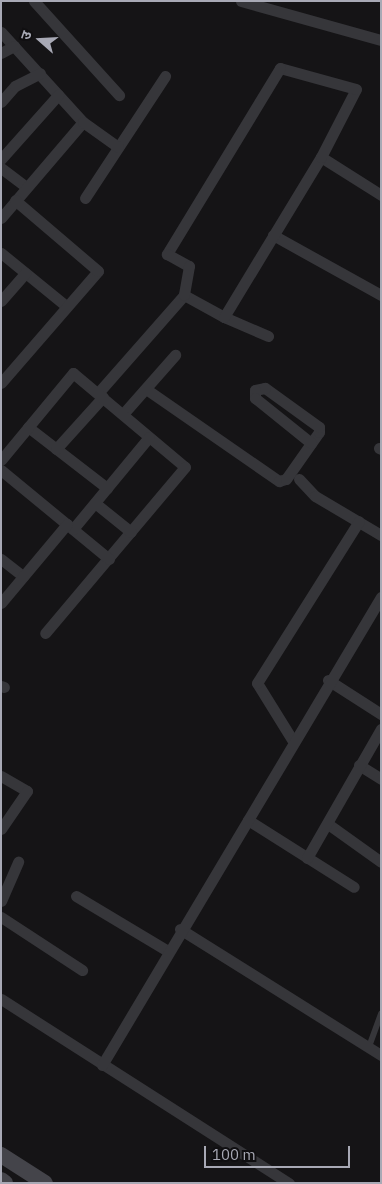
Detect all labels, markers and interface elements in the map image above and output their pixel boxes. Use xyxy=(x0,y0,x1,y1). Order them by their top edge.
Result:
north arrow xyxy=(15,15,65,65)
text: उ xyxy=(16,28,36,42)
scale bar xyxy=(207,1136,353,1168)
text: 100 m xyxy=(212,1145,256,1164)

